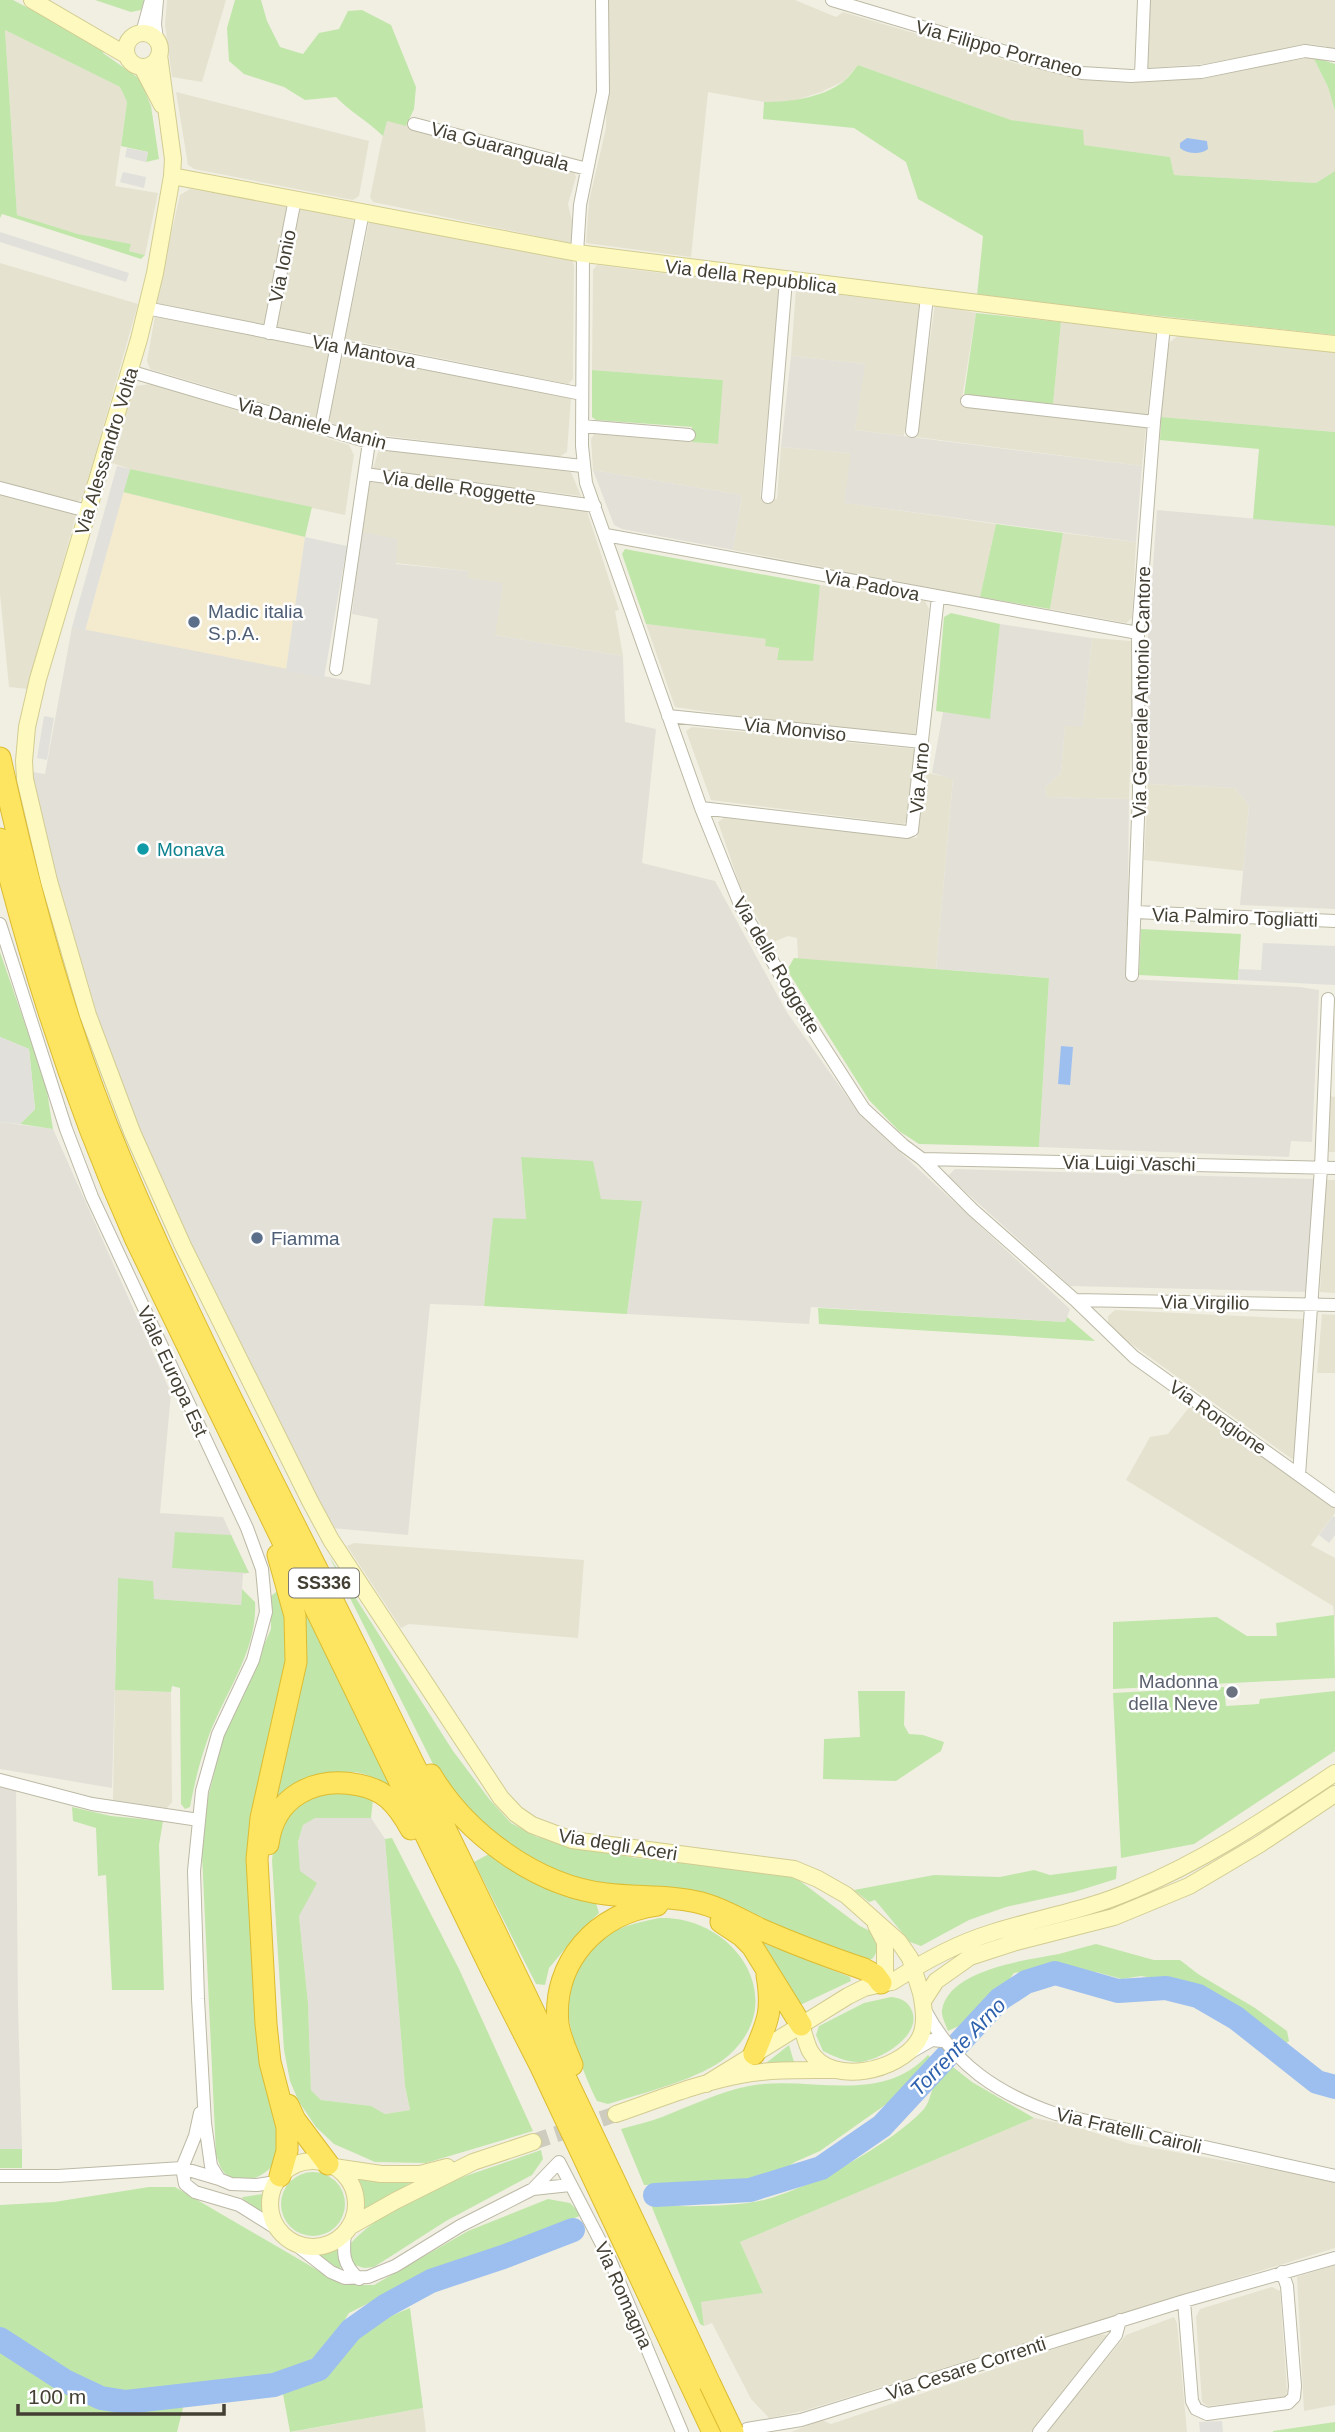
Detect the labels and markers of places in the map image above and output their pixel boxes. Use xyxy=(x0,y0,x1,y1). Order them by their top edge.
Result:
place label: Madic italia S.p.A. xyxy=(208,601,303,644)
marker: Madic italia S.p.A. xyxy=(186,614,202,630)
place label: Monava xyxy=(157,839,225,860)
marker: Monava xyxy=(135,841,151,857)
place label: Fiamma xyxy=(271,1228,340,1249)
marker: Fiamma xyxy=(249,1230,265,1246)
place label: Madonna della Neve xyxy=(1128,1671,1218,1714)
marker: Madonna della Neve xyxy=(1224,1684,1240,1700)

